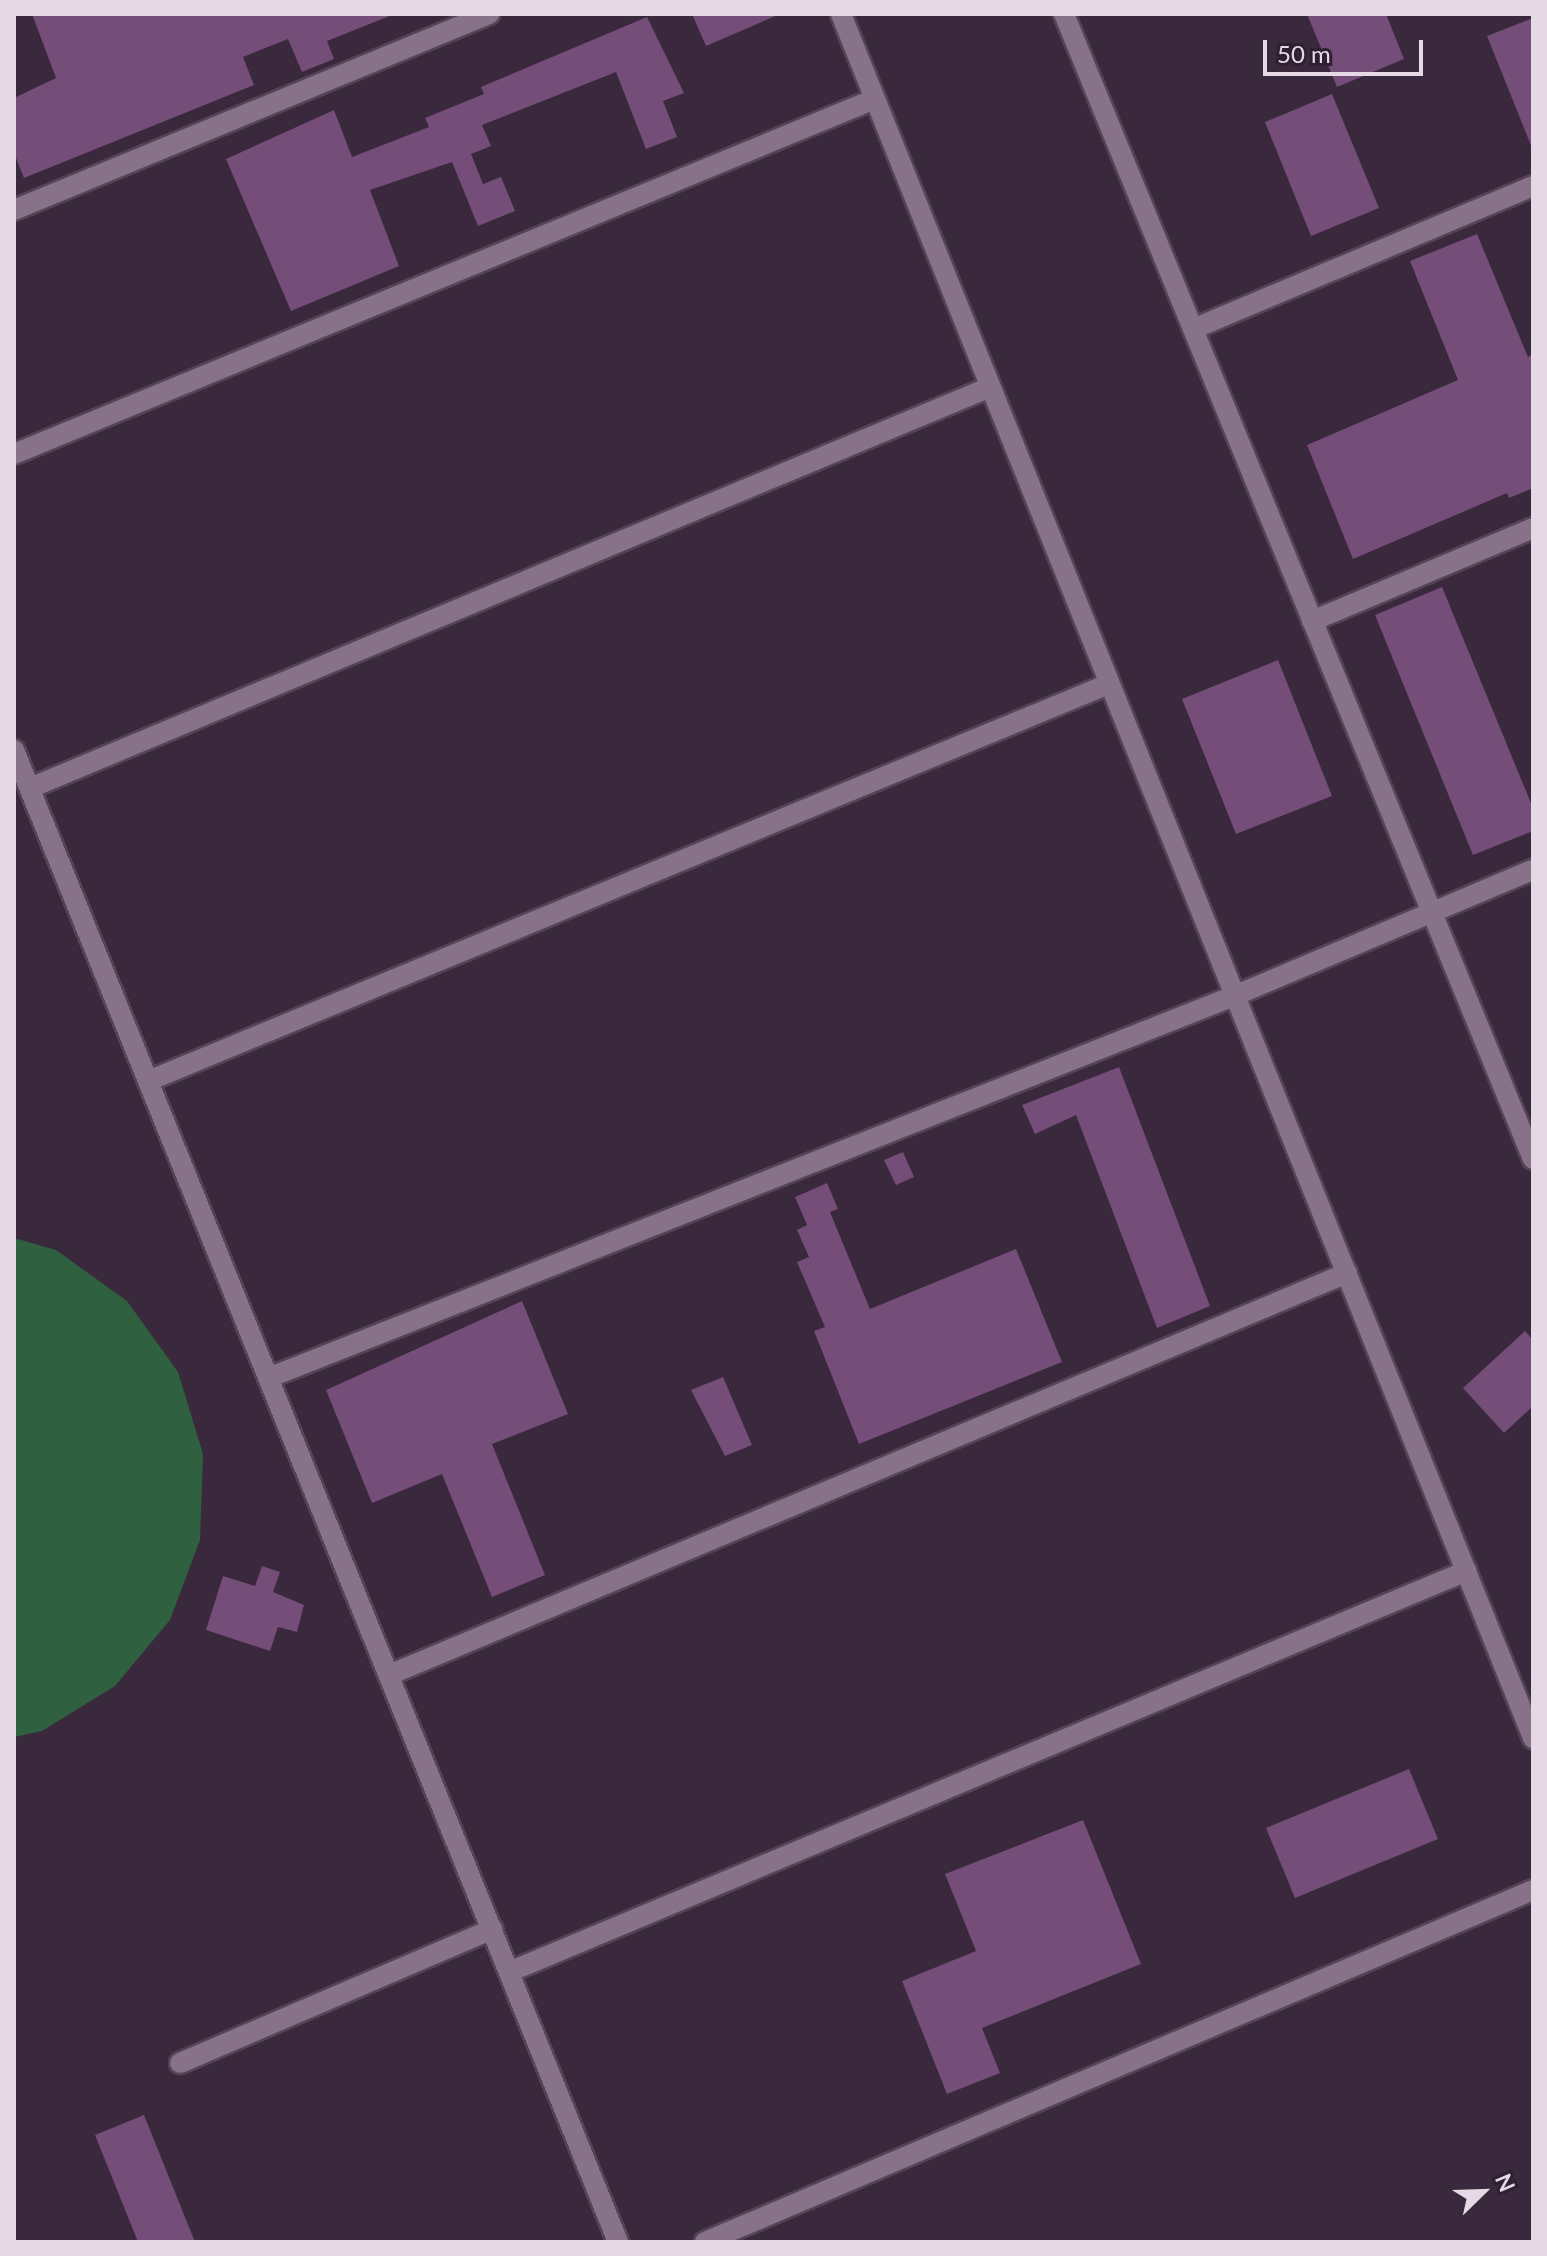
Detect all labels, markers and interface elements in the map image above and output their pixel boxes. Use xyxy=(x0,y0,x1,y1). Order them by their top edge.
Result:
scale bar xyxy=(1267,24,1427,74)
text: 50 m xyxy=(1277,39,1331,68)
north arrow xyxy=(1443,2152,1523,2232)
text: N xyxy=(1490,2169,1521,2195)

